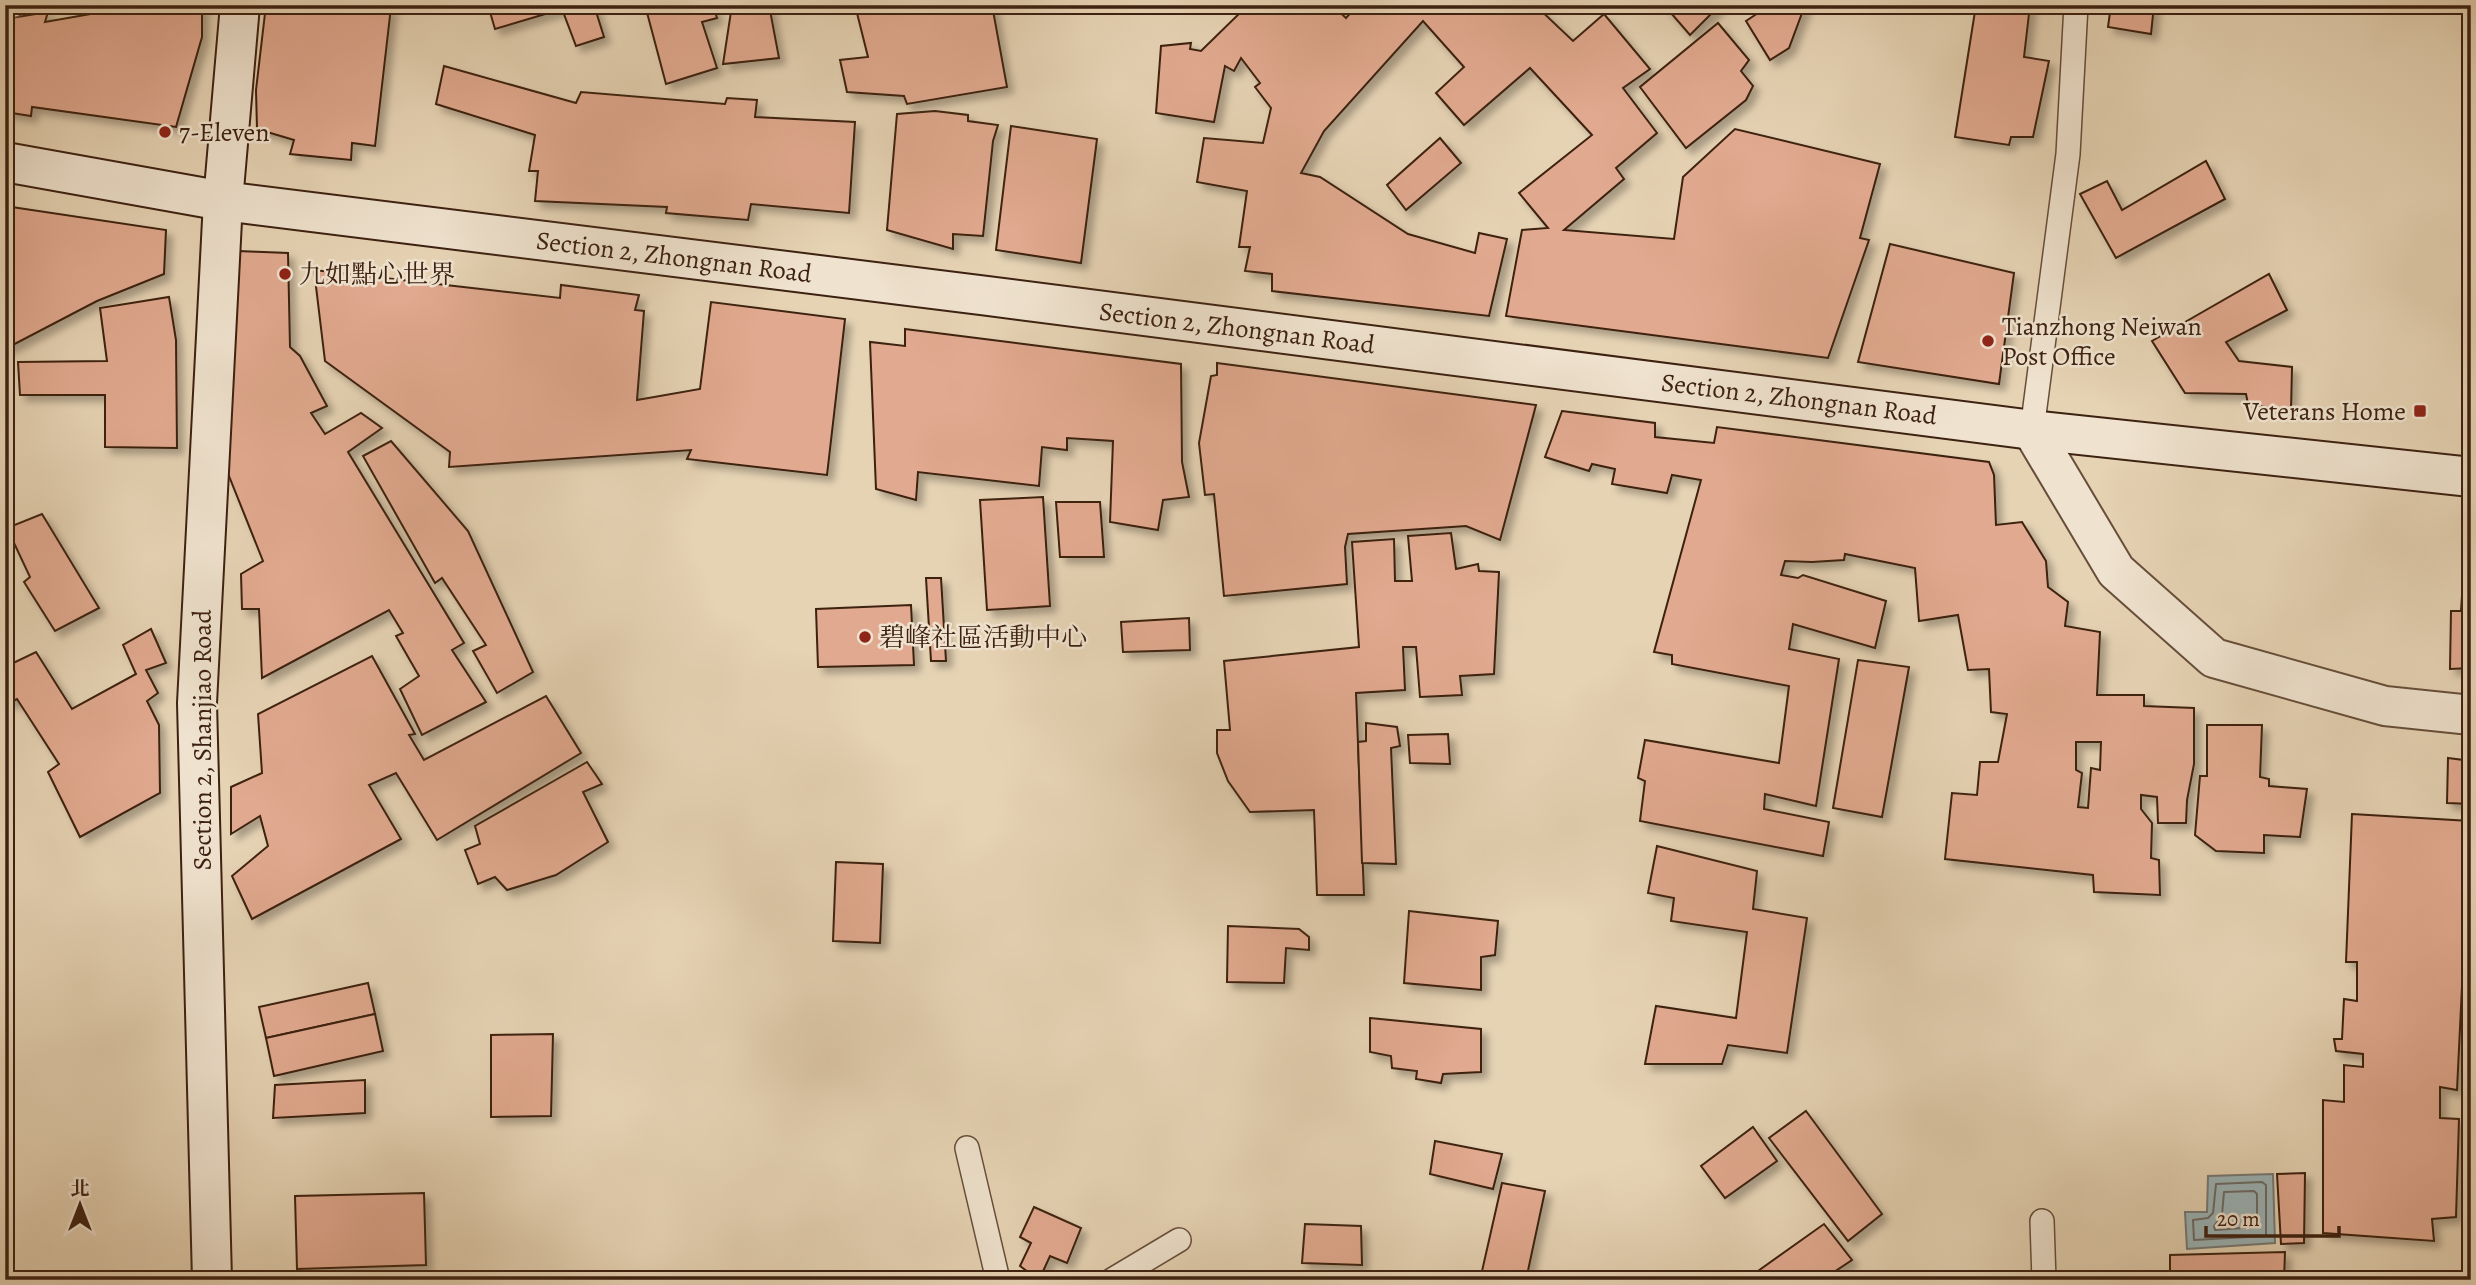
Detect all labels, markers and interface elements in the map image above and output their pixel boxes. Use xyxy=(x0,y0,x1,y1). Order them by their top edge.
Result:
place label: 7-Eleven xyxy=(179,115,269,150)
marker: 7-Eleven xyxy=(157,124,173,140)
street label: Section 2, Zhongnan Road xyxy=(534,223,814,291)
place label: 九如點心世界 xyxy=(299,257,455,292)
marker: 九如點心世界 xyxy=(277,266,293,282)
street label: Section 2, Zhongnan Road xyxy=(1097,294,1377,362)
place label: Tianzhong Neiwan Post Office xyxy=(2002,309,2202,374)
marker: Tianzhong Neiwan Post Office xyxy=(1980,333,1996,349)
street label: Section 2, Zhongnan Road xyxy=(1659,365,1939,433)
place label: Veterans Home xyxy=(2242,394,2406,429)
marker: Veterans Home xyxy=(2412,403,2428,419)
street label: Section 2, Shanjiao Road xyxy=(185,610,220,870)
place label: 碧峰社區活動中心 xyxy=(879,620,1087,655)
marker: 碧峰社區活動中心 xyxy=(857,629,873,645)
north arrow xyxy=(46,1170,116,1240)
text: 北 xyxy=(70,1176,90,1202)
scale bar xyxy=(2206,1194,2340,1238)
text: 20 m xyxy=(2217,1205,2260,1233)

